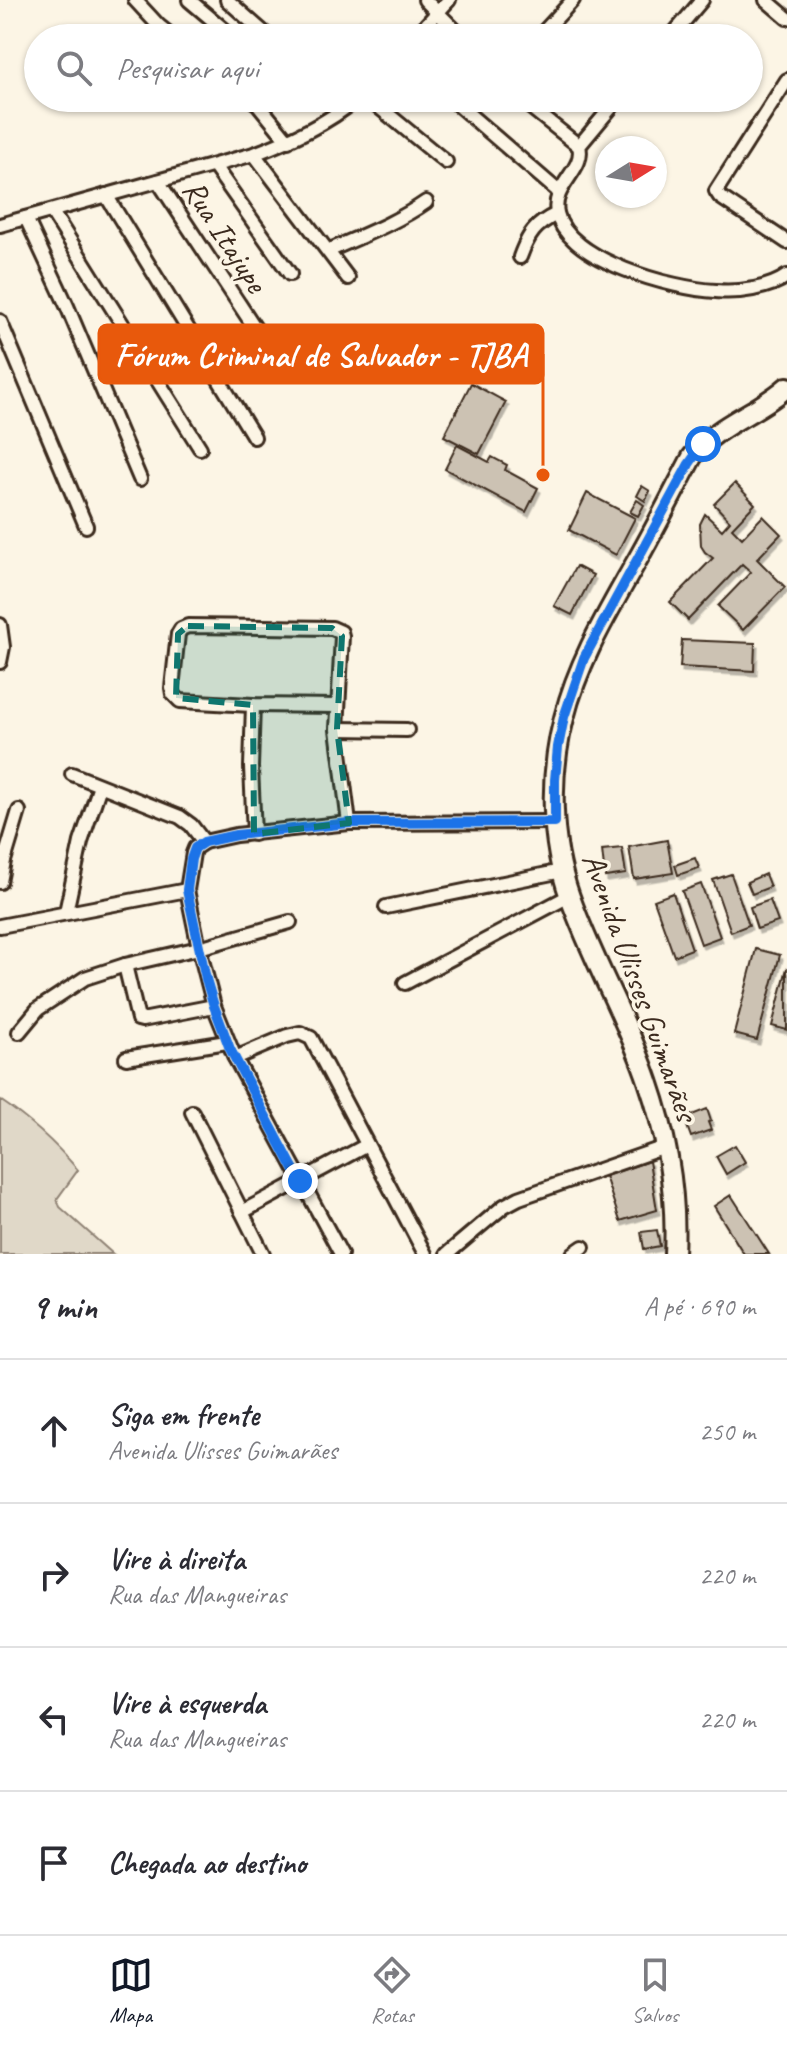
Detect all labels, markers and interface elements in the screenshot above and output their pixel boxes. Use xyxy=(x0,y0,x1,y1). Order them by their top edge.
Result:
search box xyxy=(24,24,763,112)
icon: search xyxy=(52,46,96,90)
text: Pesquisar aqui xyxy=(116,49,259,87)
north arrow xyxy=(595,136,667,208)
street label: Rua Itajupe xyxy=(173,172,278,302)
callout: Fórum Criminal de Salvador - TJBA xyxy=(99,325,543,383)
text: Fórum Criminal de Salvador - TJBA xyxy=(115,333,530,376)
route start xyxy=(685,426,721,462)
street label: Avenida Ulisses Guimarães xyxy=(573,847,709,1129)
route end xyxy=(282,1163,318,1199)
text: 9 min xyxy=(32,1285,97,1328)
text: A pé · 690 m xyxy=(644,1290,755,1323)
text: Siga em frente xyxy=(108,1396,259,1434)
icon: ahead xyxy=(32,1409,76,1453)
text: 250 m xyxy=(699,1415,755,1448)
text: Avenida Ulisses Guimarães xyxy=(108,1434,337,1467)
text: Vire à direita xyxy=(108,1540,245,1578)
icon: right xyxy=(32,1553,76,1597)
text: 220 m xyxy=(699,1559,755,1592)
text: Rua das Mangueiras xyxy=(108,1578,286,1611)
text: Vire à esquerda xyxy=(108,1684,266,1722)
icon: left xyxy=(32,1697,76,1741)
text: 220 m xyxy=(699,1703,755,1736)
text: Rua das Mangueiras xyxy=(108,1722,286,1755)
icon: arrive xyxy=(32,1841,76,1885)
text: Chegada ao destino xyxy=(108,1844,306,1882)
tab: Mapa xyxy=(109,1953,153,2029)
tab: Rotas xyxy=(370,1953,414,2029)
tab: Salvos xyxy=(632,1953,678,2029)

